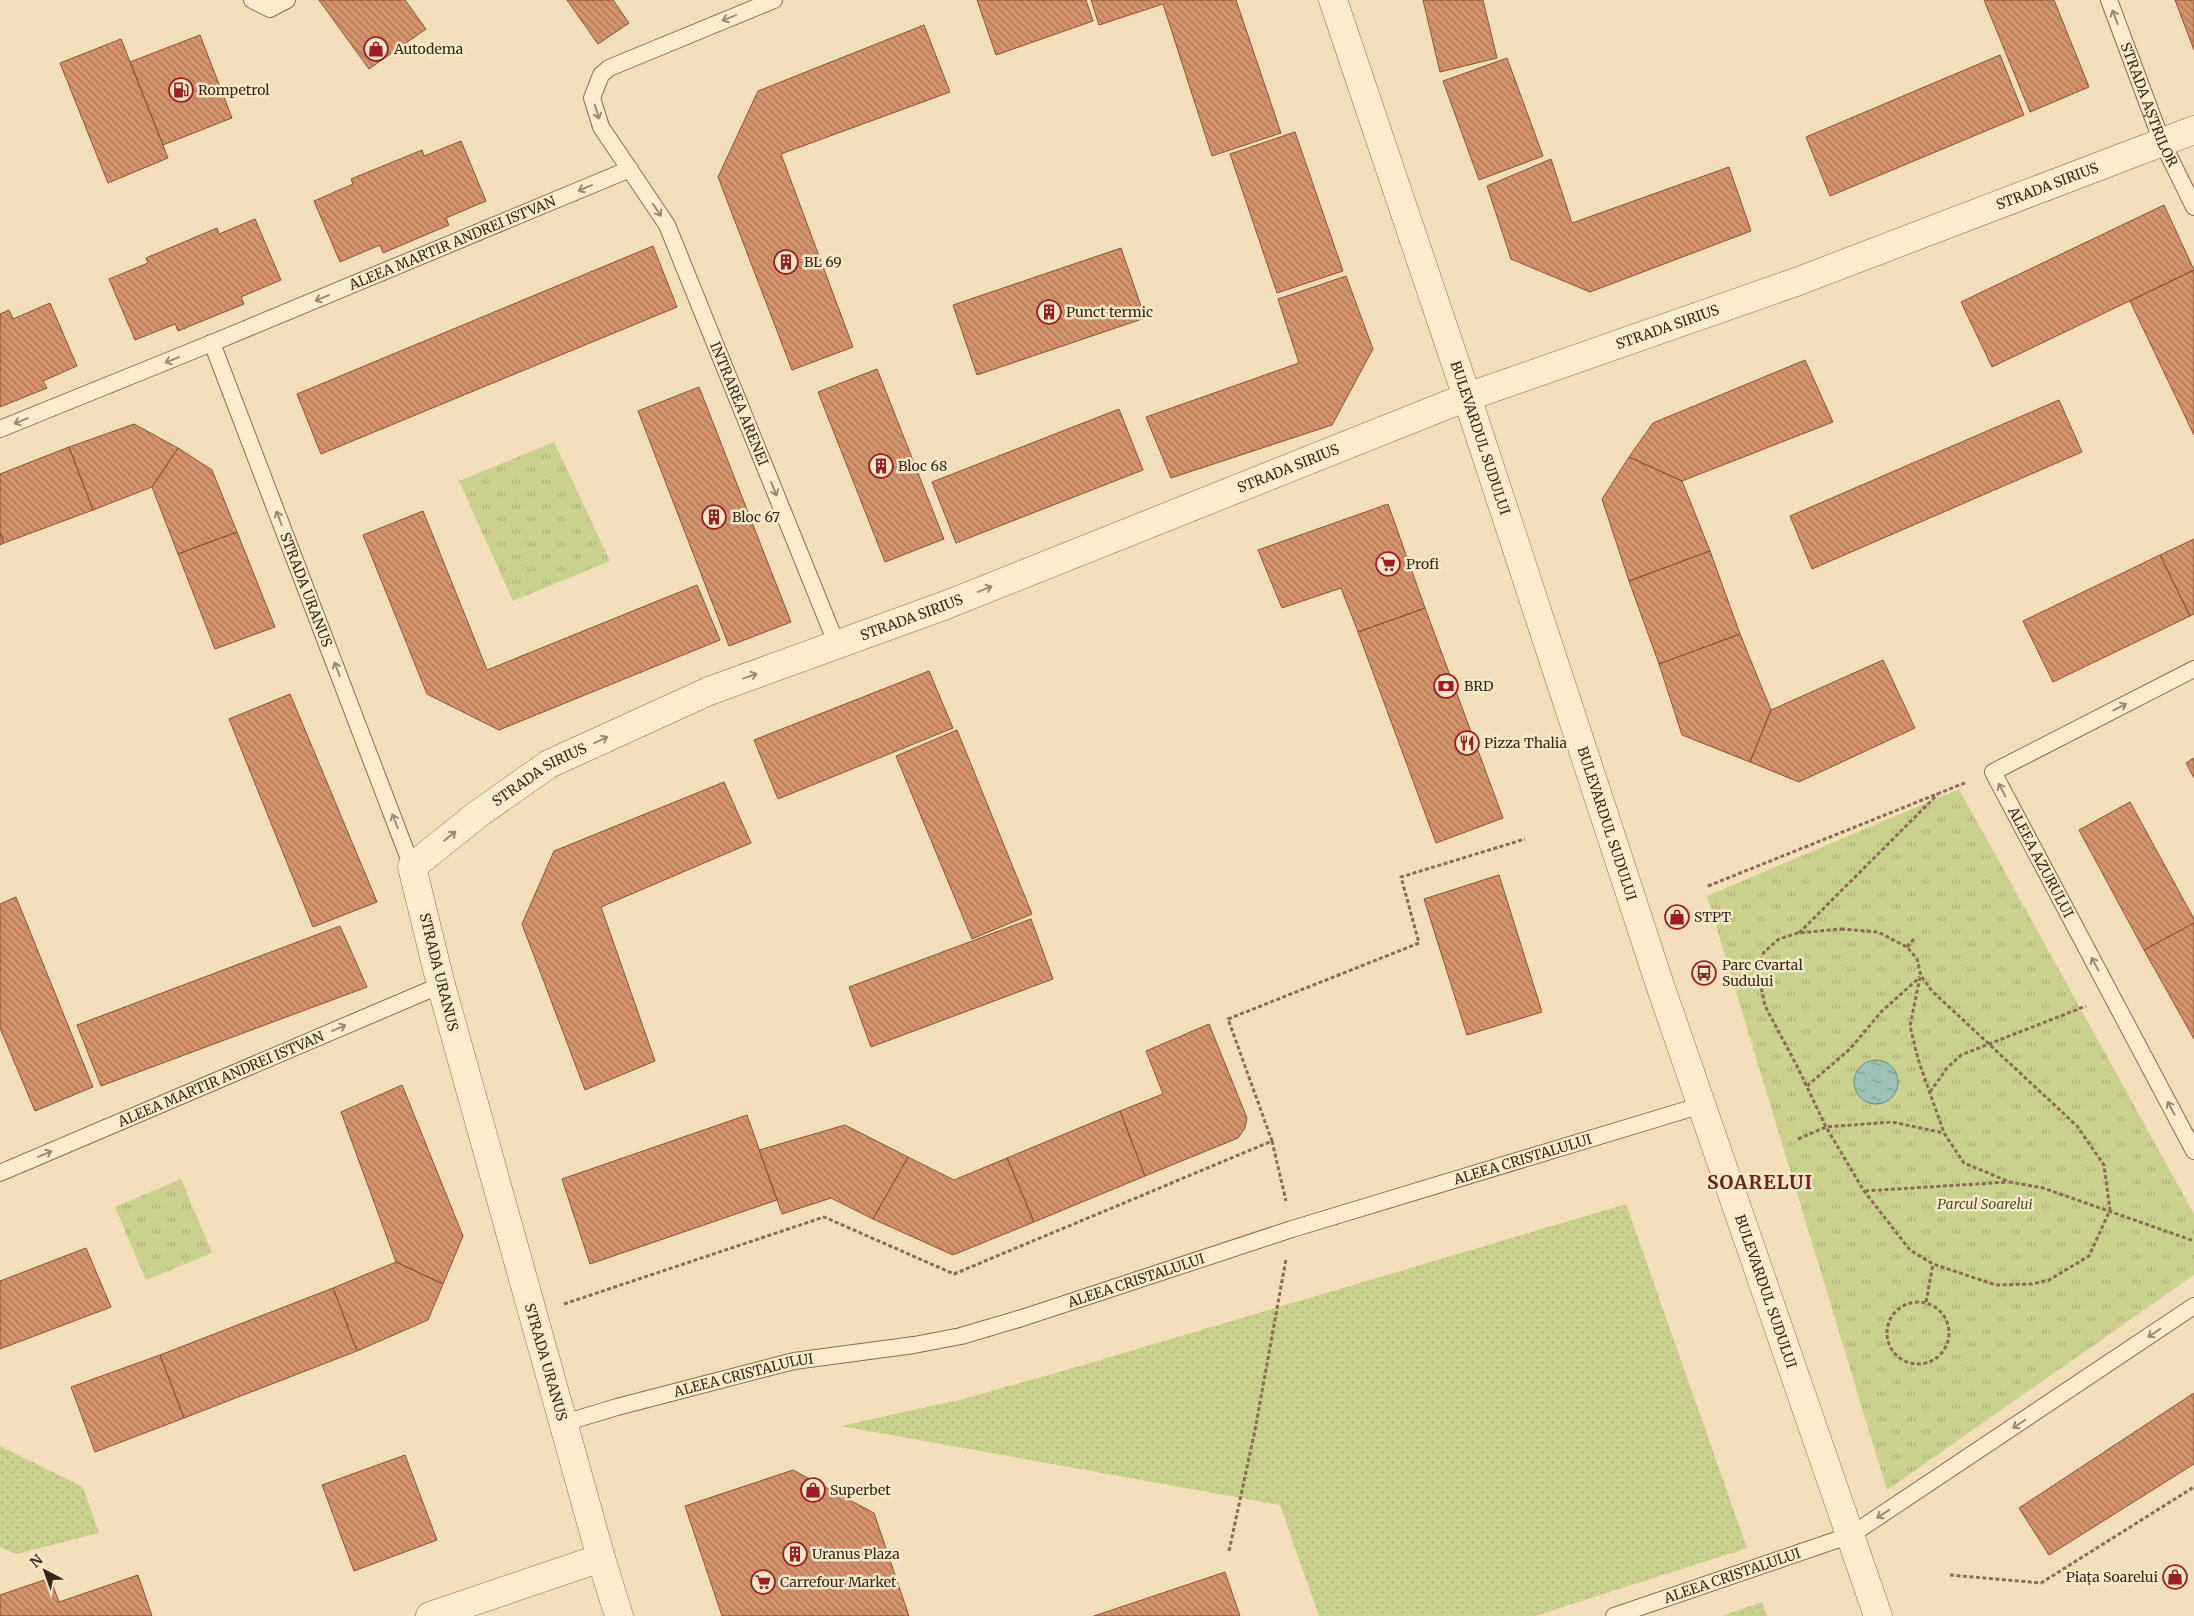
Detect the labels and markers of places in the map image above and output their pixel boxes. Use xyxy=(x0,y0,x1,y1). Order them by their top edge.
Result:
shop icon: Autodema xyxy=(363,36,389,62)
place label: Autodema xyxy=(393,40,464,58)
fuel station icon: Rompetrol xyxy=(168,77,194,103)
place label: Rompetrol xyxy=(198,81,270,99)
building icon: BL 69 xyxy=(773,249,799,275)
place label: BL 69 xyxy=(804,253,842,271)
building icon: Punct termic xyxy=(1036,299,1062,325)
place label: Punct termic xyxy=(1066,303,1153,321)
building icon: Bloc 68 xyxy=(868,453,894,479)
place label: Bloc 68 xyxy=(898,457,947,475)
building icon: Bloc 67 xyxy=(701,504,727,530)
place label: Bloc 67 xyxy=(732,508,780,526)
supermarket icon: Profi xyxy=(1375,551,1401,577)
place label: Profi xyxy=(1406,555,1439,573)
bank icon: BRD xyxy=(1433,673,1459,699)
place label: BRD xyxy=(1464,677,1494,695)
restaurant icon: Pizza Thalia xyxy=(1454,730,1480,756)
place label: Pizza Thalia xyxy=(1484,734,1567,752)
shop icon: STPT xyxy=(1664,904,1690,930)
place label: STPT xyxy=(1694,908,1731,926)
place label: Parc Cvartal Sudului xyxy=(1722,956,1803,990)
bus stop icon: Parc Cvartal Sudului xyxy=(1691,960,1717,986)
shop icon: Superbet xyxy=(800,1477,826,1503)
place label: Superbet xyxy=(830,1481,891,1499)
building icon: Uranus Plaza xyxy=(782,1541,808,1567)
place label: Uranus Plaza xyxy=(812,1545,900,1563)
shop icon: Piața Soarelui xyxy=(2162,1564,2188,1590)
place label: Piața Soarelui xyxy=(2066,1568,2158,1586)
supermarket icon: Carrefour Market xyxy=(750,1569,776,1595)
place label: Carrefour Market xyxy=(780,1573,897,1591)

